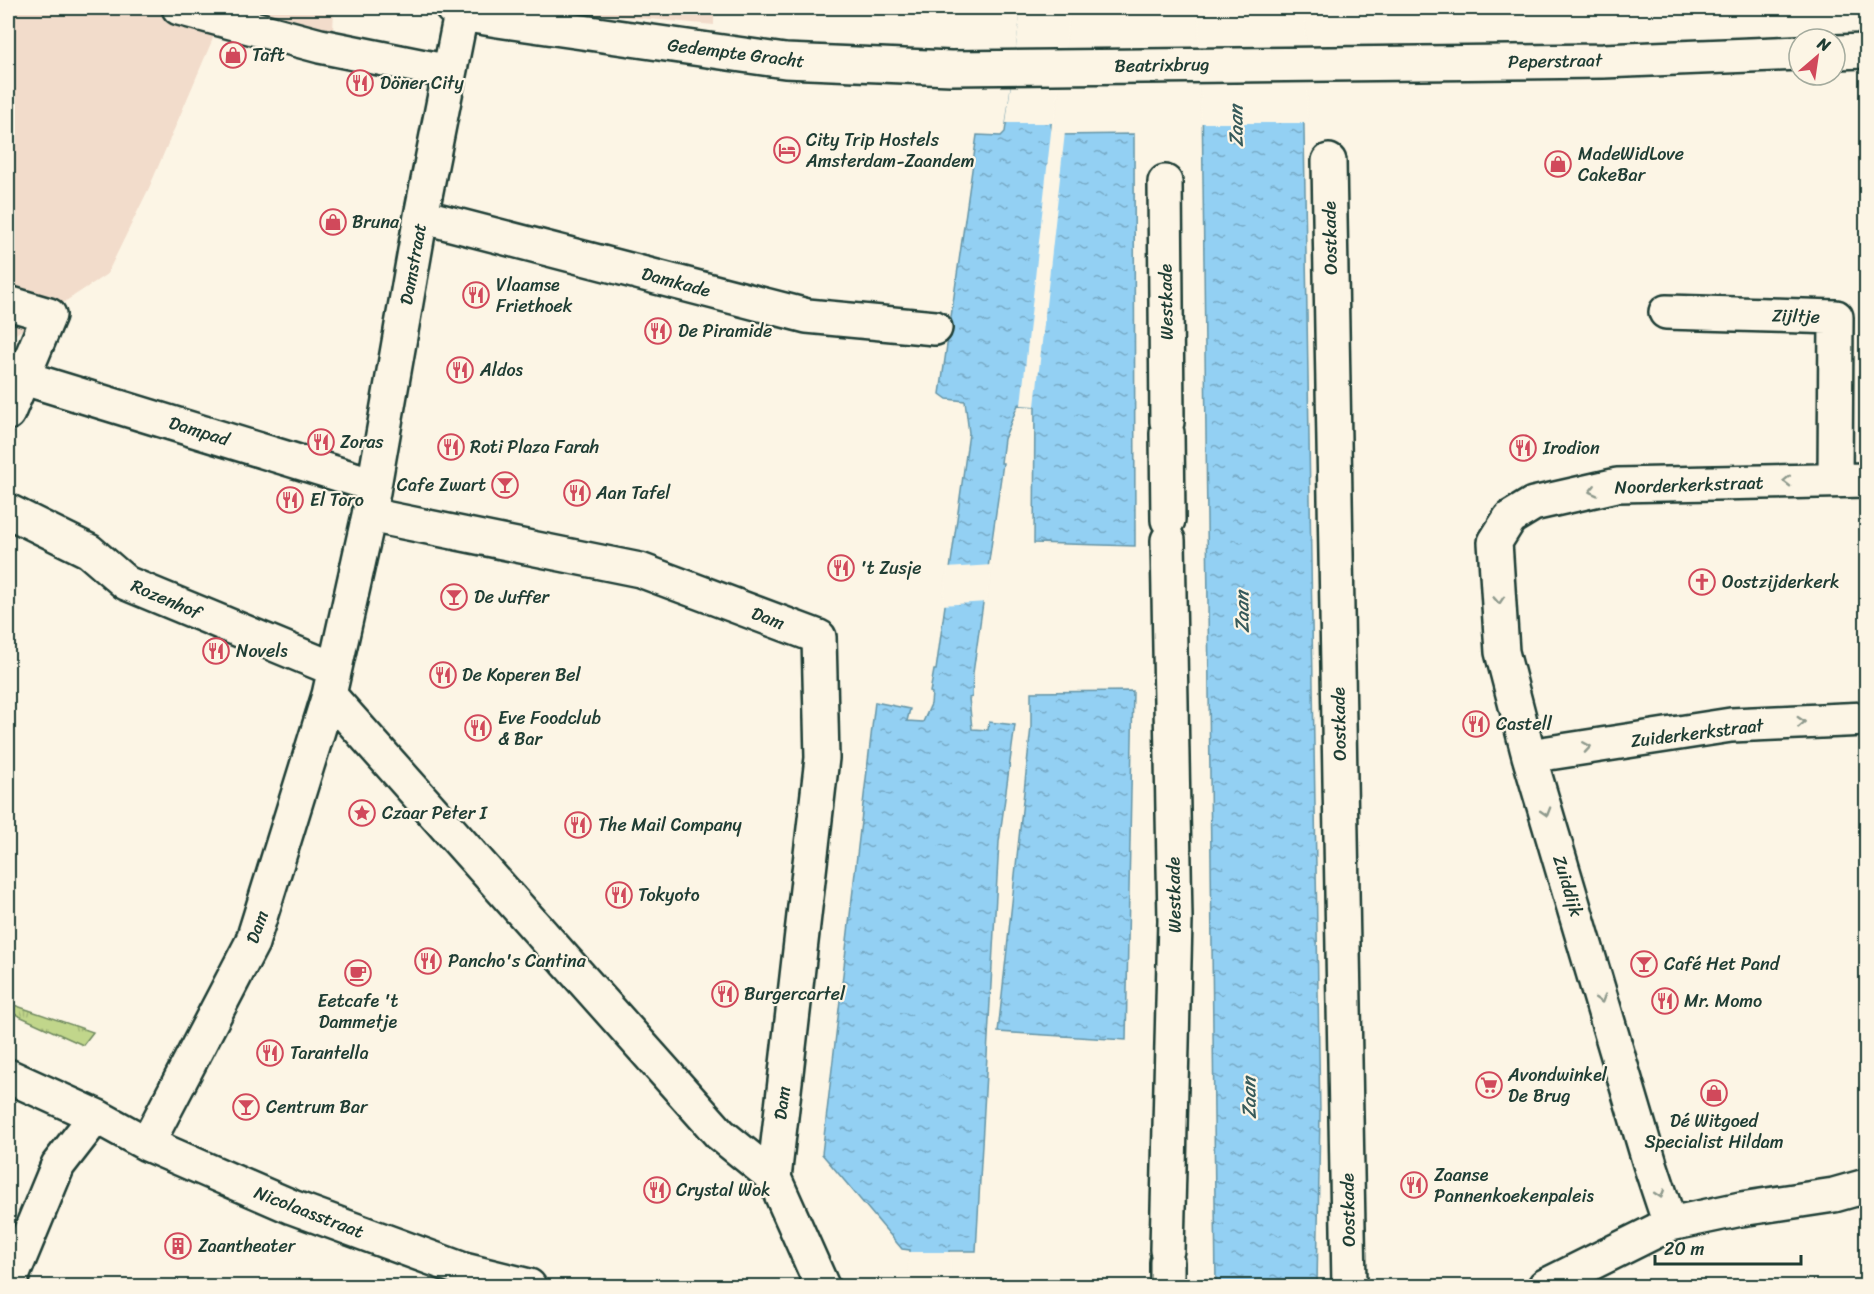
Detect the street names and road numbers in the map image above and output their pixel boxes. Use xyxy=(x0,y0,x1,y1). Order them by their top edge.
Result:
street label: Gedempte Gracht xyxy=(666,29,806,77)
street label: Peperstraat xyxy=(1508,44,1603,78)
street label: Beatrixbrug xyxy=(1114,48,1210,82)
street label: Oostkade xyxy=(1313,201,1347,275)
street label: Damstraat xyxy=(390,220,436,307)
street label: Damkade xyxy=(638,257,714,307)
street label: Westkade xyxy=(1149,263,1183,340)
street label: Zijltje xyxy=(1771,299,1821,333)
street label: Dampad xyxy=(165,407,235,456)
street label: Noorderkerkstraat xyxy=(1614,466,1764,504)
street label: Rozenhof xyxy=(126,570,209,629)
street label: Dam xyxy=(747,597,789,639)
street label: Oostkade xyxy=(1322,687,1356,761)
street label: Zuiderkerkstraat xyxy=(1629,709,1766,757)
street label: Zuiddijk xyxy=(1543,851,1593,921)
street label: Westkade xyxy=(1157,856,1191,933)
street label: Dam xyxy=(236,906,278,948)
street label: Dam xyxy=(764,1084,800,1122)
street label: Oostkade xyxy=(1331,1173,1365,1247)
street label: Nicolaasstraat xyxy=(249,1176,369,1248)

